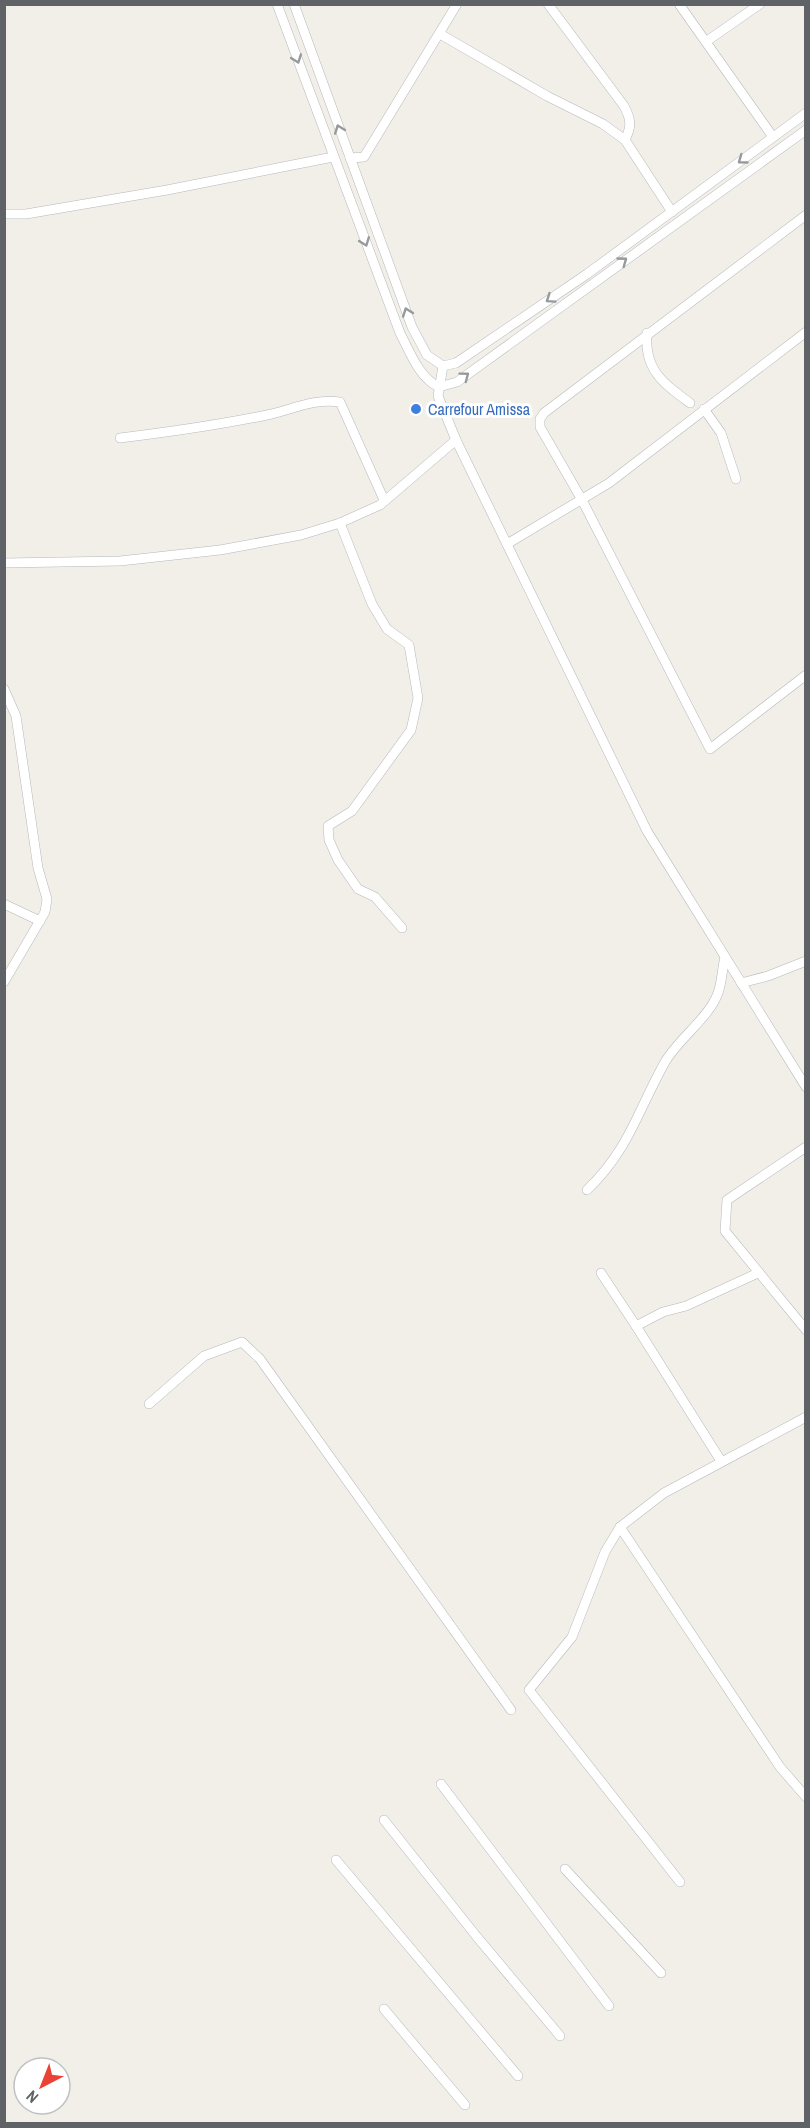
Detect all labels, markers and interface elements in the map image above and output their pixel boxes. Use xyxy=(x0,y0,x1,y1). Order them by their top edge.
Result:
one-way arrow xyxy=(290,53,302,64)
one-way arrow xyxy=(334,124,347,134)
one-way arrow xyxy=(737,153,748,164)
one-way arrow xyxy=(358,236,370,247)
one-way arrow xyxy=(616,258,627,269)
one-way arrow xyxy=(545,292,556,303)
one-way arrow xyxy=(401,307,414,318)
one-way arrow xyxy=(458,372,469,383)
place label: Carrefour Amissa xyxy=(428,398,531,420)
marker: Carrefour Amissa xyxy=(409,402,423,416)
north arrow xyxy=(12,2056,72,2116)
text: N xyxy=(21,2086,43,2108)

